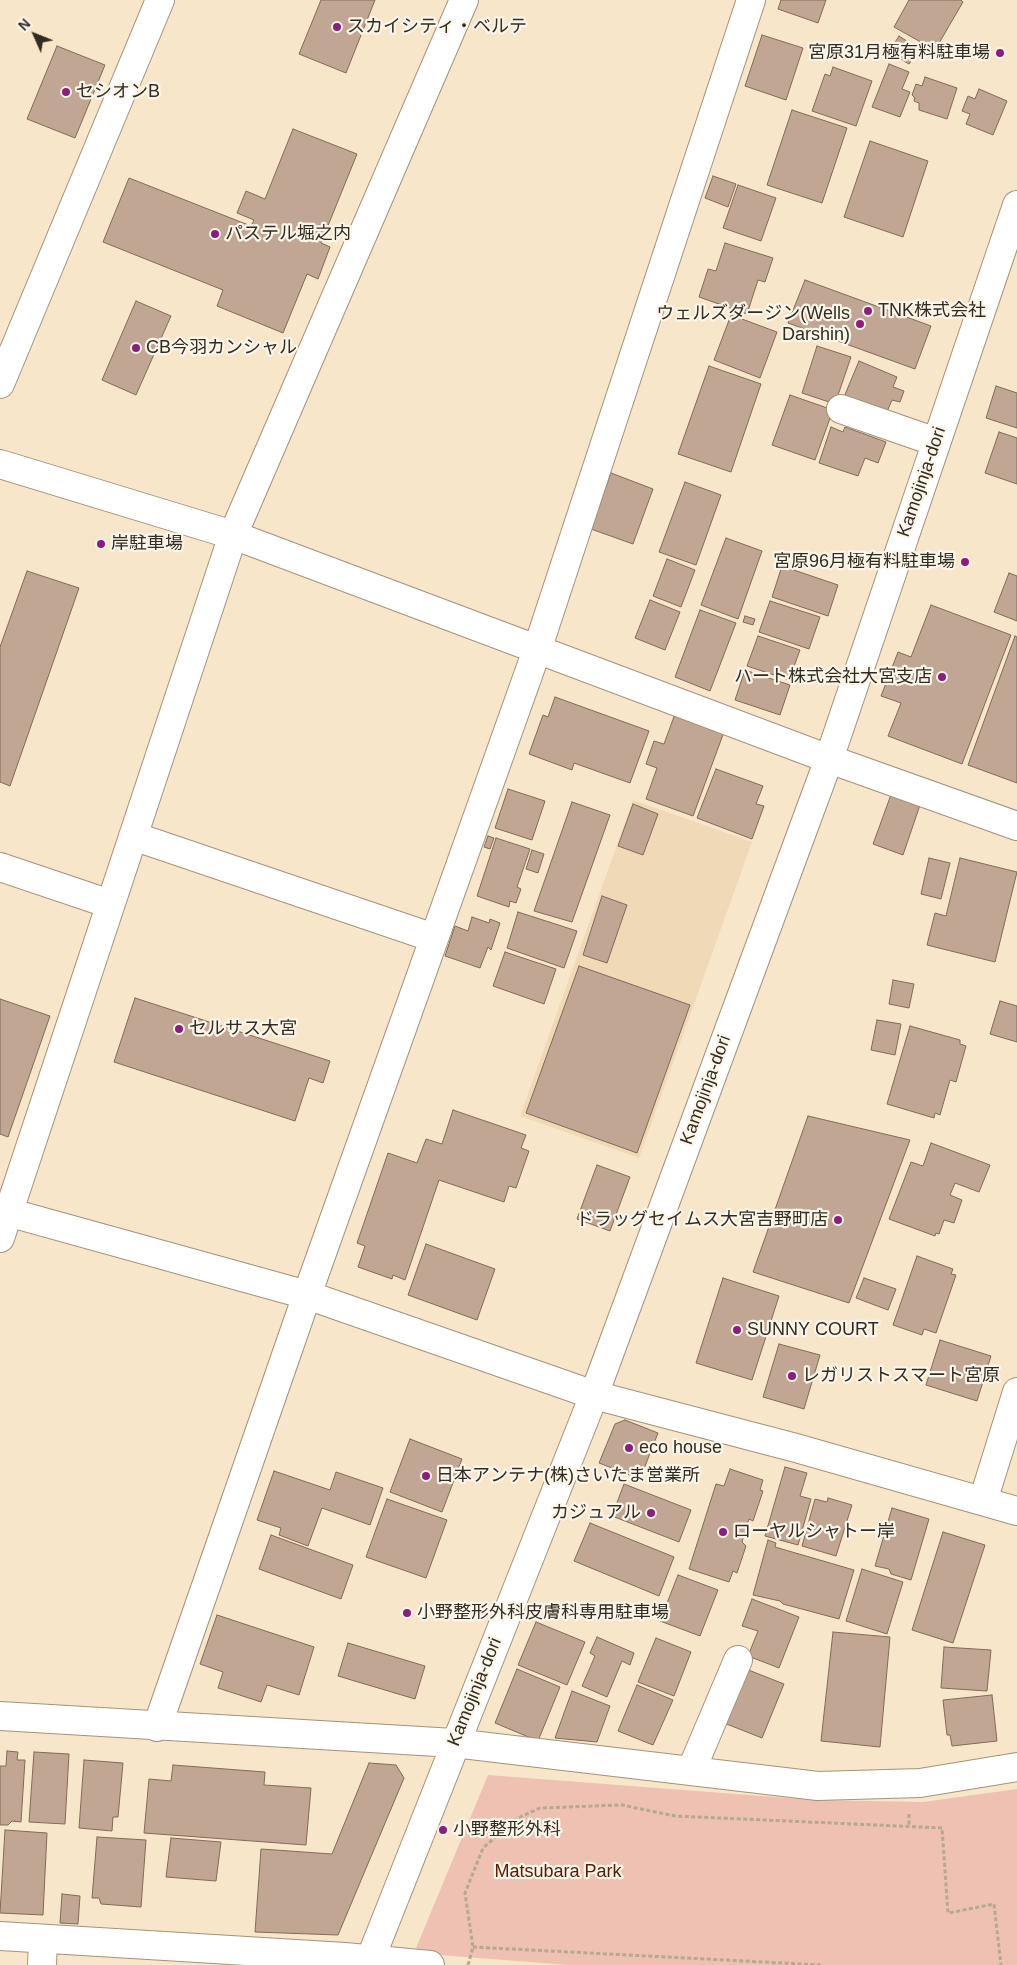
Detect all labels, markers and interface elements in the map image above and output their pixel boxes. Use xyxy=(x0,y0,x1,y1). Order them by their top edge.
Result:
north arrow xyxy=(10,10,60,60)
text: N xyxy=(15,15,33,34)
place label: スカイシティ・ベルテ xyxy=(347,16,527,38)
marker: スカイシティ・ベルテ xyxy=(331,21,343,33)
place label: 宮原31月極有料駐車場 xyxy=(808,42,990,64)
marker: 宮原31月極有料駐車場 xyxy=(994,47,1006,59)
place label: セシオンB xyxy=(76,81,160,103)
marker: セシオンB xyxy=(60,86,72,98)
place label: パステル堀之内 xyxy=(225,223,351,245)
marker: パステル堀之内 xyxy=(209,228,221,240)
place label: TNK株式会社 xyxy=(878,300,986,322)
place label: ウェルズダージン(Wells Darshin) xyxy=(656,303,850,346)
marker: TNK株式会社 xyxy=(862,305,874,317)
marker: ウェルズダージン(Wells Darshin) xyxy=(854,318,866,330)
place label: CB今羽カンシャル xyxy=(146,337,297,359)
marker: CB今羽カンシャル xyxy=(130,342,142,354)
street label: Kamojinja-dori xyxy=(893,424,951,540)
place label: 岸駐車場 xyxy=(111,533,183,555)
marker: 岸駐車場 xyxy=(95,538,107,550)
place label: 宮原96月極有料駐車場 xyxy=(773,551,955,573)
marker: 宮原96月極有料駐車場 xyxy=(959,556,971,568)
place label: ハート株式会社大宮支店 xyxy=(734,666,932,688)
marker: ハート株式会社大宮支店 xyxy=(936,671,948,683)
place label: セルサス大宮 xyxy=(189,1018,297,1040)
marker: セルサス大宮 xyxy=(173,1023,185,1035)
street label: Kamojinja-dori xyxy=(676,1032,736,1148)
place label: ドラッグセイムス大宮吉野町店 xyxy=(576,1209,828,1231)
marker: ドラッグセイムス大宮吉野町店 xyxy=(832,1214,844,1226)
place label: SUNNY COURT xyxy=(747,1319,879,1341)
marker: SUNNY COURT xyxy=(731,1324,743,1336)
place label: レガリストスマート宮原 xyxy=(802,1365,1000,1387)
marker: レガリストスマート宮原 xyxy=(786,1370,798,1382)
place label: eco house xyxy=(639,1437,722,1459)
marker: eco house xyxy=(623,1442,635,1454)
place label: 日本アンテナ(株)さいたま営業所 xyxy=(436,1465,700,1487)
marker: 日本アンテナ(株)さいたま営業所 xyxy=(420,1470,432,1482)
place label: カジュアル xyxy=(551,1502,641,1524)
marker: カジュアル xyxy=(645,1507,657,1519)
place label: ローヤルシャトー岸 xyxy=(733,1521,895,1543)
marker: ローヤルシャトー岸 xyxy=(717,1526,729,1538)
place label: 小野整形外科皮膚科専用駐車場 xyxy=(417,1602,669,1624)
marker: 小野整形外科皮膚科専用駐車場 xyxy=(401,1607,413,1619)
street label: Kamojinja-dori xyxy=(443,1635,507,1749)
place label: 小野整形外科 xyxy=(453,1819,561,1841)
marker: 小野整形外科 xyxy=(437,1824,449,1836)
park label: Matsubara Park xyxy=(494,1861,622,1883)

